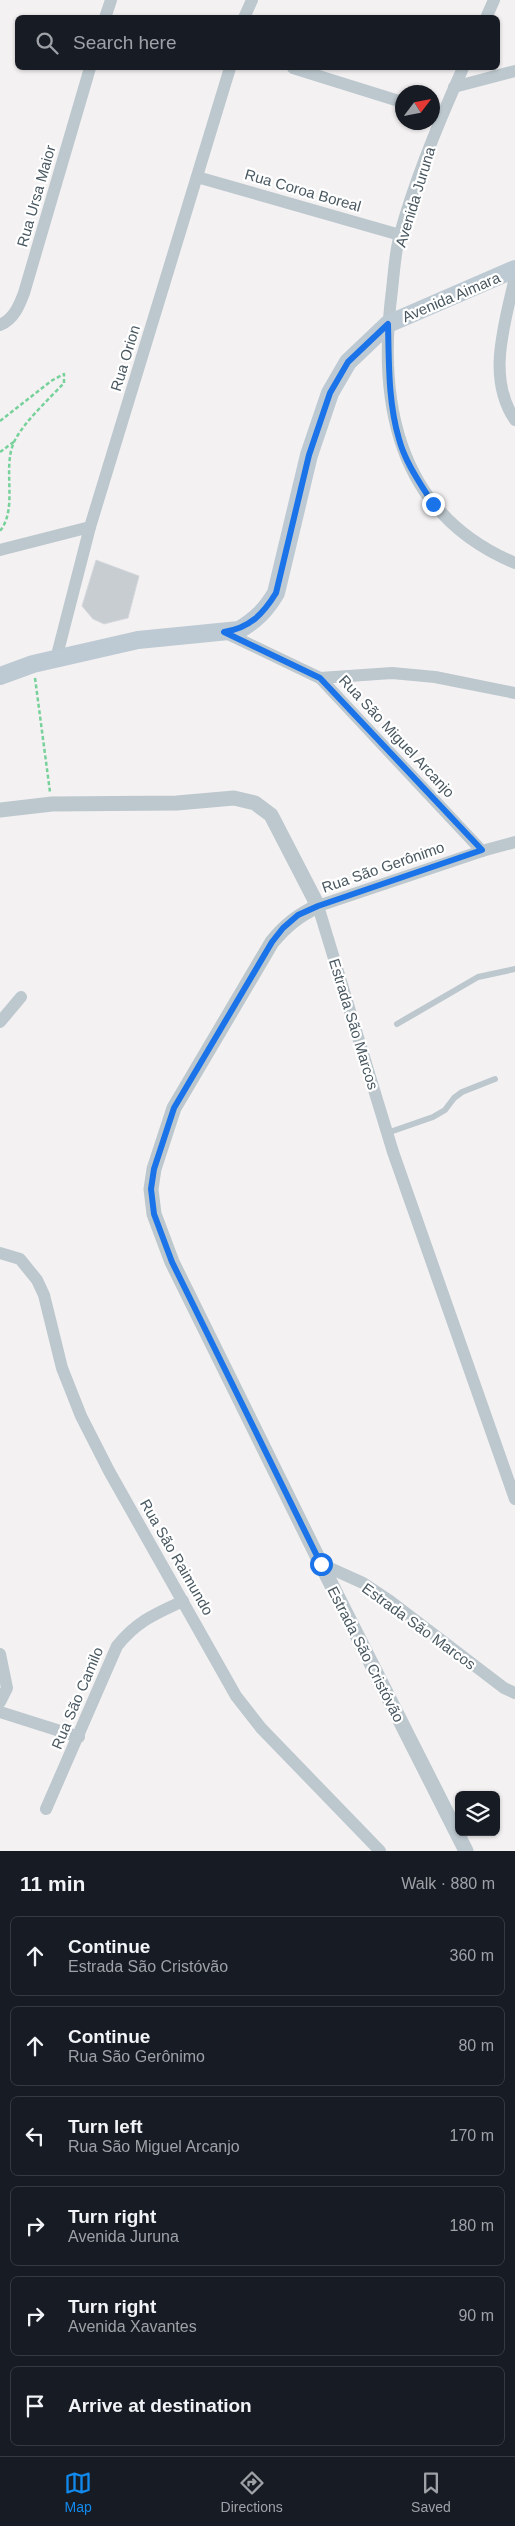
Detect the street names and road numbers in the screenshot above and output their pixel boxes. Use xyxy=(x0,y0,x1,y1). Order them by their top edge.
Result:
street label: Rua Ursa Maior xyxy=(13,143,59,249)
street label: Avenida Juruna xyxy=(392,144,439,249)
street label: Rua Coroa Boreal xyxy=(243,165,363,215)
street label: Avenida Aimara xyxy=(399,268,503,325)
street label: Rua Orion xyxy=(107,323,143,393)
street label: Rua São Miguel Arcanjo xyxy=(336,671,458,801)
street label: Rua São Gerônimo xyxy=(320,838,446,896)
street label: Estrada São Marcos xyxy=(326,957,382,1091)
street label: Rua São Raimundo xyxy=(137,1496,217,1618)
street label: Estrada São Marcos xyxy=(359,1579,479,1673)
street label: Estrada São Cristóvão xyxy=(324,1583,408,1725)
street label: Rua São Camilo xyxy=(48,1644,106,1752)

